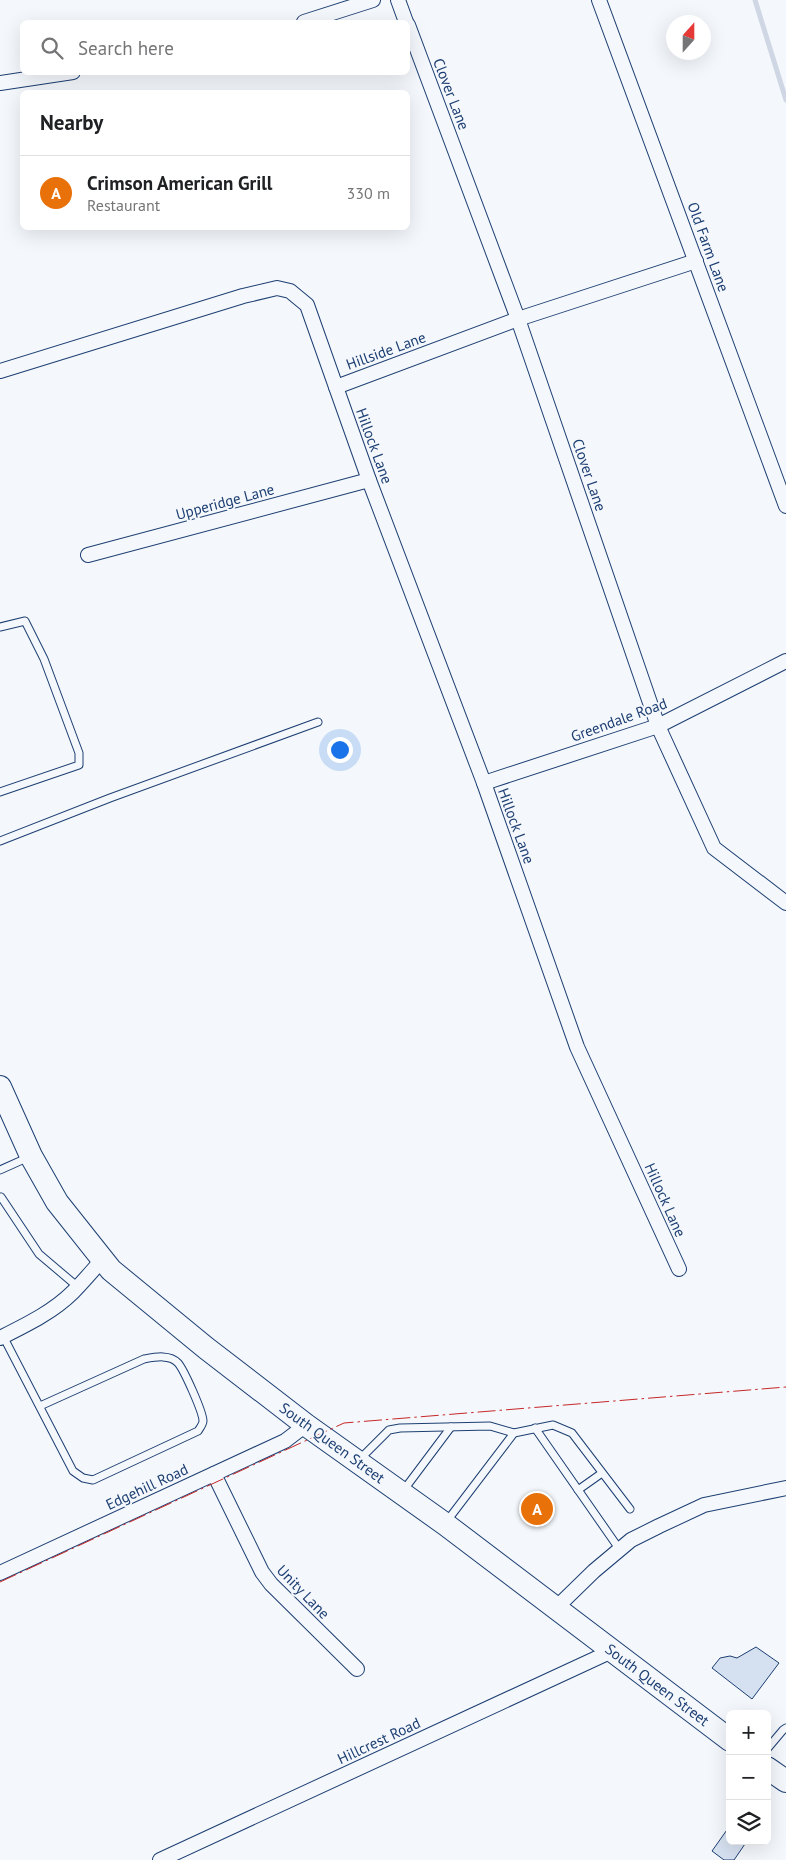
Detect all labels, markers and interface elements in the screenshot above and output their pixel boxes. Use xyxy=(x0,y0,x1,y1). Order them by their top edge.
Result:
north arrow xyxy=(666,15,711,60)
search box xyxy=(20,20,410,75)
icon: search xyxy=(38,34,66,62)
text: Search here xyxy=(78,36,174,60)
street label: Clover Lane xyxy=(429,55,474,132)
text: Nearby xyxy=(40,109,103,136)
text: Crimson American Grill xyxy=(87,171,272,195)
text: A xyxy=(51,183,61,203)
text: 330 m xyxy=(347,183,390,203)
text: Restaurant xyxy=(87,195,160,215)
street label: Old Farm Lane xyxy=(683,199,733,294)
street label: Hillside Lane xyxy=(343,327,428,374)
street label: Hillock Lane xyxy=(352,405,397,486)
street label: Clover Lane xyxy=(568,436,611,514)
street label: Upperidge Lane xyxy=(174,479,276,524)
street label: Greendale Road xyxy=(568,693,669,746)
your location xyxy=(327,737,353,763)
street label: Hillock Lane xyxy=(494,785,539,866)
street label: Hillock Lane xyxy=(641,1160,690,1240)
street label: South Queen Street xyxy=(276,1398,389,1487)
street label: Edgehill Road xyxy=(103,1459,191,1514)
pin: A xyxy=(521,1490,553,1528)
street label: Unity Lane xyxy=(273,1561,334,1623)
street label: South Queen Street xyxy=(602,1639,713,1730)
map controls xyxy=(726,1710,771,1845)
button: + xyxy=(726,1710,771,1755)
street label: Hillcrest Road xyxy=(334,1713,423,1768)
button: − xyxy=(726,1755,771,1800)
button: layers xyxy=(726,1800,771,1845)

